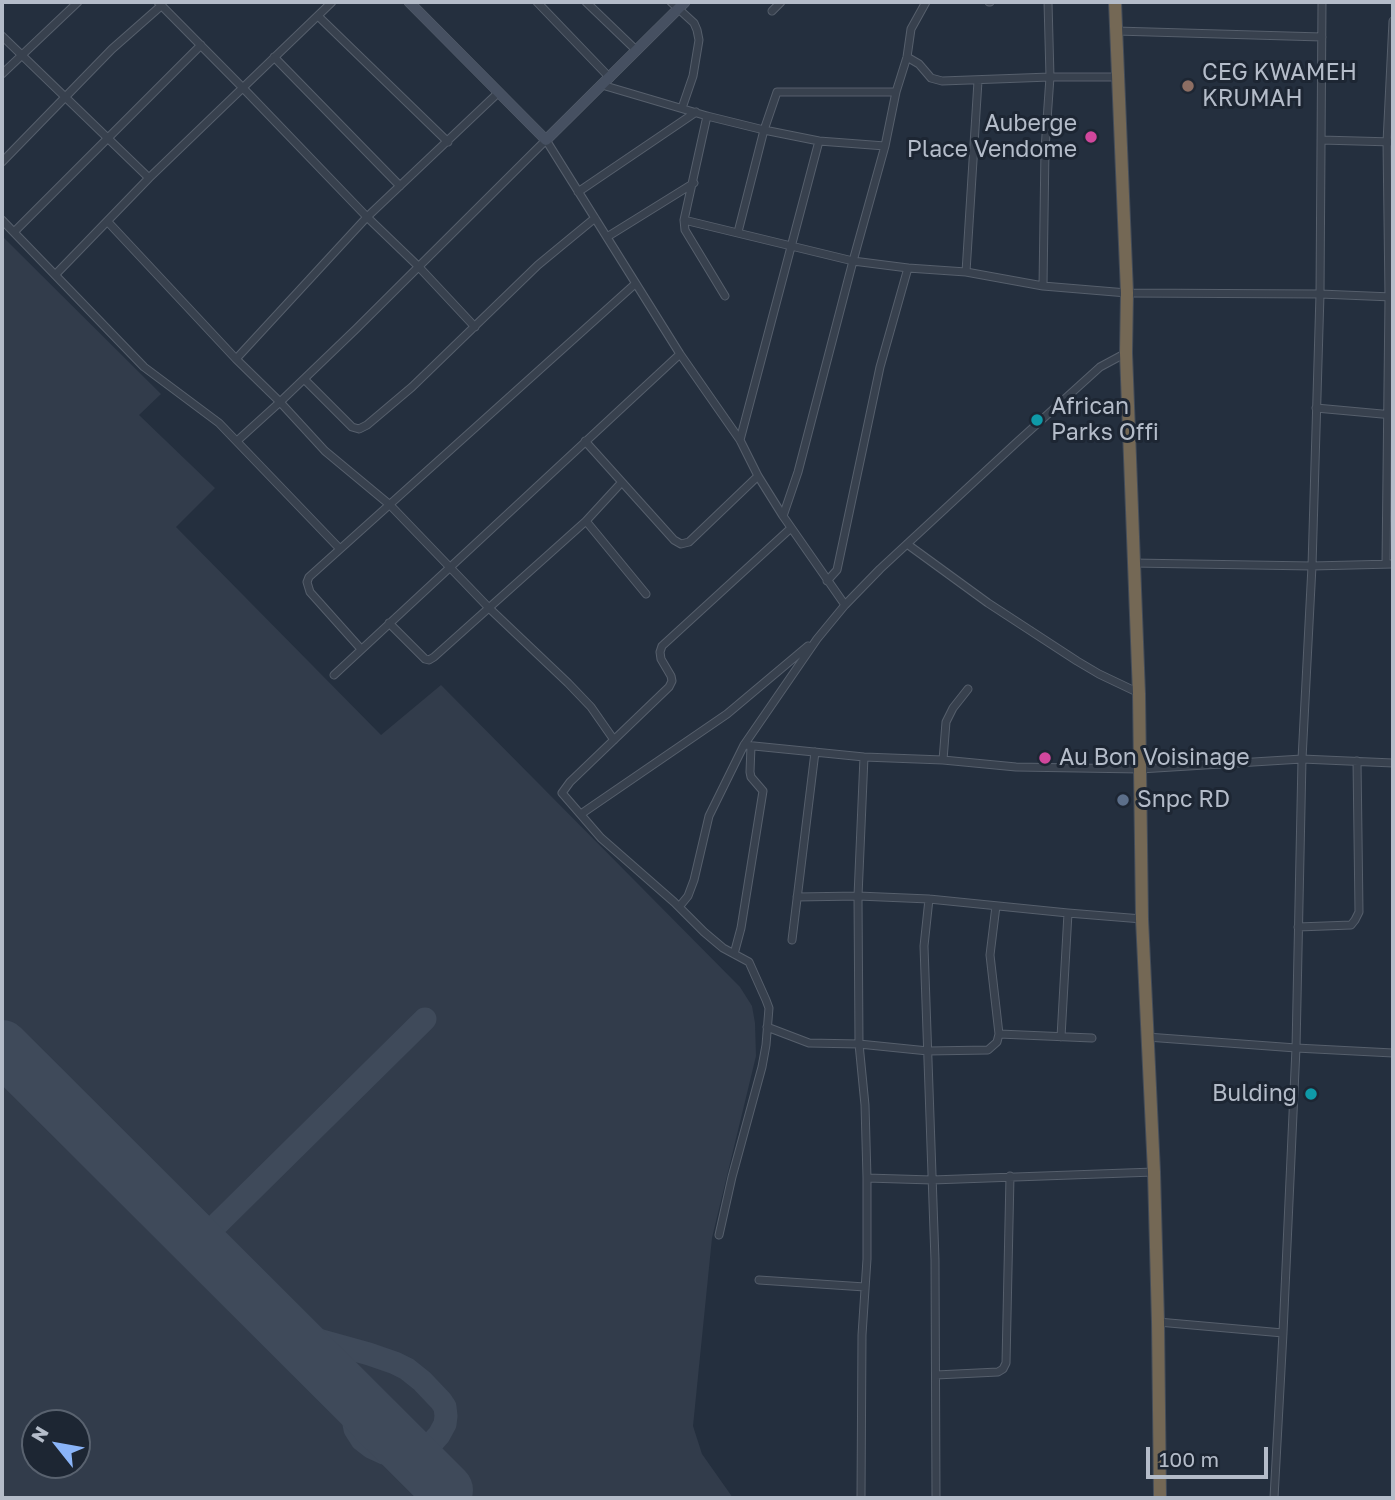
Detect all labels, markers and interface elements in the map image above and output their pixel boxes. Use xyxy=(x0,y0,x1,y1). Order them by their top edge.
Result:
place label: CEG KWAMEH KRUMAH xyxy=(1202,59,1357,113)
marker: CEG KWAMEH KRUMAH xyxy=(1180,78,1196,94)
place label: Auberge Place Vendome xyxy=(907,110,1077,164)
marker: Auberge Place Vendome xyxy=(1083,129,1099,145)
place label: African Parks Offi xyxy=(1051,393,1159,447)
marker: African Parks Offi xyxy=(1029,412,1045,428)
place label: Au Bon Voisinage xyxy=(1059,744,1250,772)
marker: Au Bon Voisinage xyxy=(1037,750,1053,766)
place label: Snpc RD xyxy=(1137,786,1230,814)
marker: Snpc RD xyxy=(1115,792,1131,808)
place label: Bulding xyxy=(1212,1080,1297,1108)
marker: Bulding xyxy=(1303,1086,1319,1102)
north arrow xyxy=(21,1409,91,1479)
text: N xyxy=(26,1422,53,1446)
scale bar xyxy=(1150,1434,1272,1478)
text: 100 m xyxy=(1159,1446,1219,1472)

